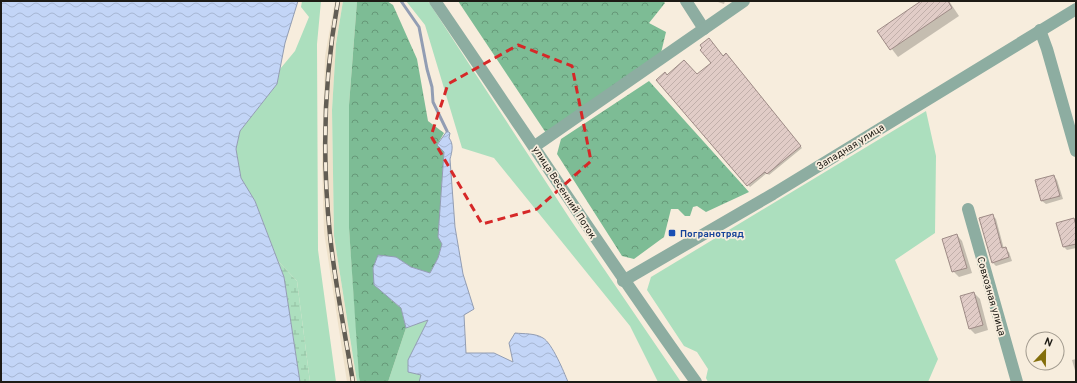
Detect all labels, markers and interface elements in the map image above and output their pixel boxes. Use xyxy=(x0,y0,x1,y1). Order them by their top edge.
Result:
street label: Западная улица xyxy=(814,121,887,173)
street label: улица Весенний Поток xyxy=(529,144,599,242)
marker: Погранотряд xyxy=(667,228,677,238)
place label: Погранотряд xyxy=(680,228,744,241)
street label: Совхозная улица xyxy=(973,255,1008,337)
north arrow xyxy=(1025,331,1065,371)
text: N xyxy=(1042,335,1055,351)

